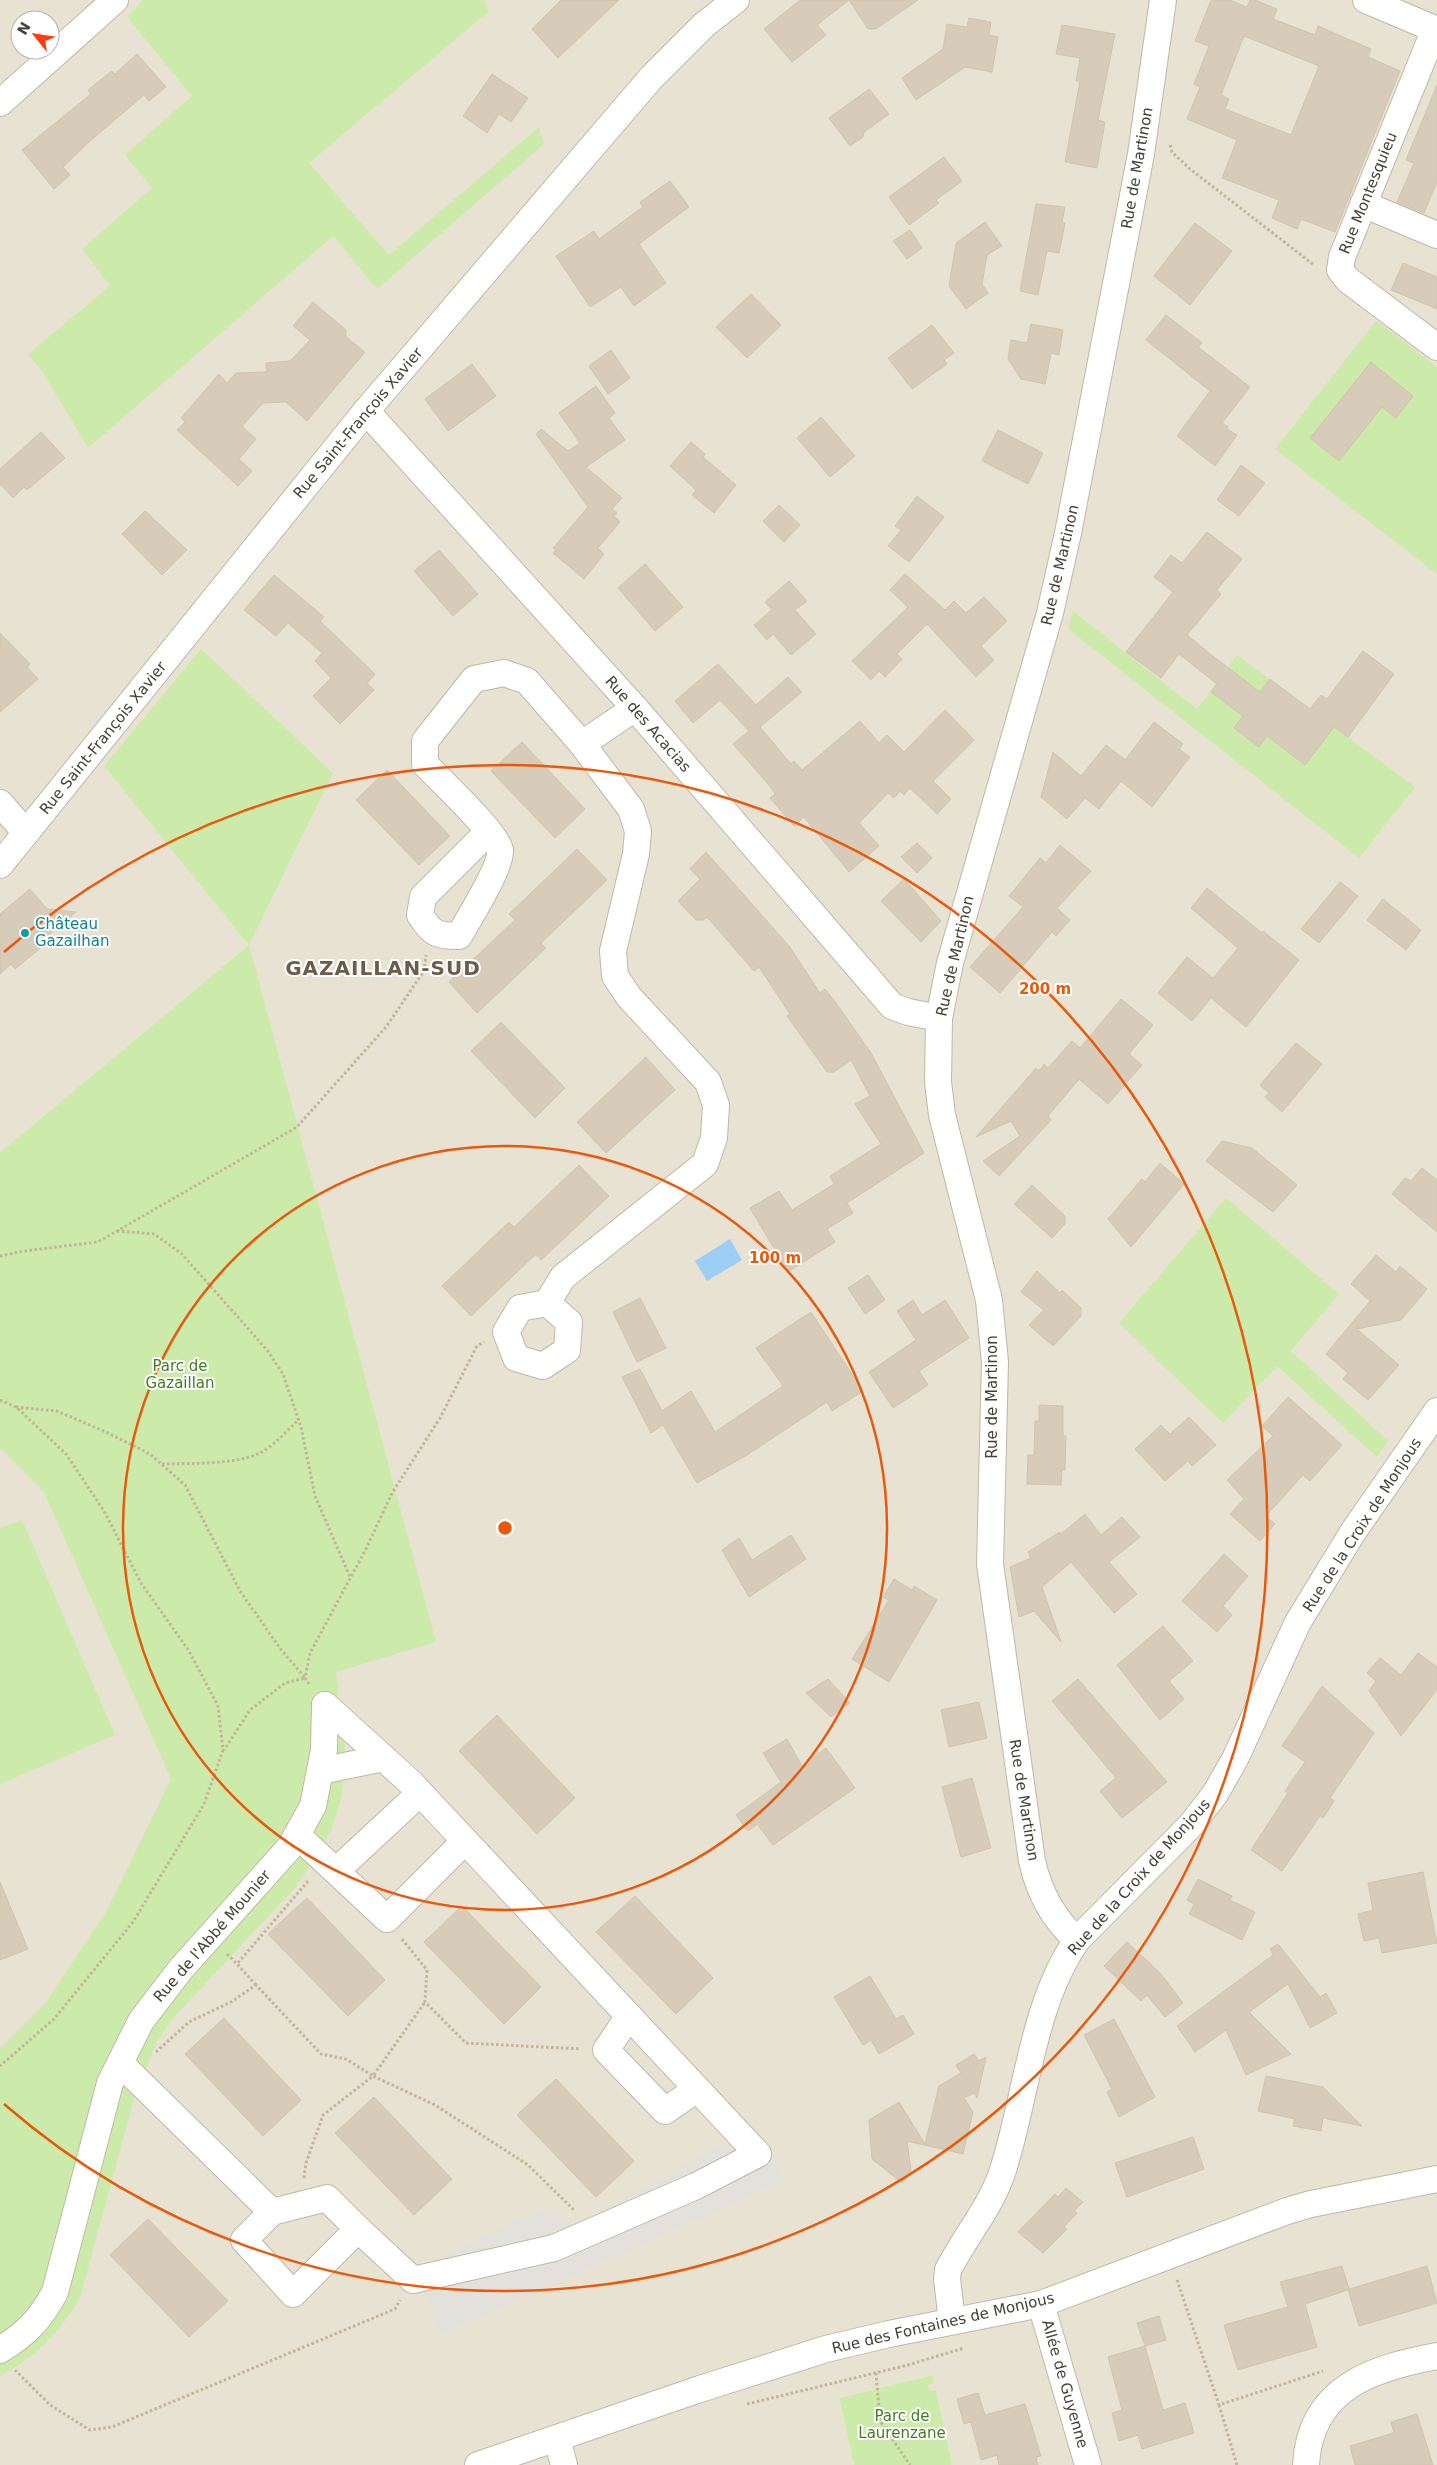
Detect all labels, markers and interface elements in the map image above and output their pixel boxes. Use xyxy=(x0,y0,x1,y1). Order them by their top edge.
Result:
north arrow xyxy=(10,10,60,60)
text: N xyxy=(14,19,34,38)
street label: Rue de Martinon xyxy=(1117,106,1157,230)
street label: Rue Montesquieu xyxy=(1335,129,1401,257)
street label: Rue Saint-François Xavier xyxy=(290,343,427,502)
street label: Rue de Martinon xyxy=(1037,503,1083,627)
street label: Rue Saint-François Xavier xyxy=(36,657,171,818)
street label: Rue des Acacias xyxy=(601,672,695,776)
street label: Rue de Martinon xyxy=(932,894,978,1018)
place label: Château Gazailhan xyxy=(35,915,109,950)
marker: Château Gazailhan xyxy=(19,927,31,939)
district label: GAZAILLAN-SUD xyxy=(285,956,481,980)
text: 200 m xyxy=(1019,980,1071,998)
text: 100 m xyxy=(749,1249,801,1267)
street label: Rue de Martinon xyxy=(983,1335,1001,1459)
park label: Parc de Gazaillan xyxy=(145,1357,215,1392)
street label: Rue de la Croix de Monjous xyxy=(1299,1434,1425,1615)
centre of rings xyxy=(496,1519,514,1537)
street label: Rue de Martinon xyxy=(1005,1738,1043,1862)
street label: Rue de la Croix de Monjous xyxy=(1064,1795,1214,1959)
street label: Rue de l'Abbé Mounier xyxy=(150,1866,275,2006)
street label: Rue des Fontaines de Monjous xyxy=(830,2289,1056,2357)
street label: Allée de Guyenne xyxy=(1038,2318,1092,2450)
park label: Parc de Laurenzane xyxy=(858,2407,946,2442)

